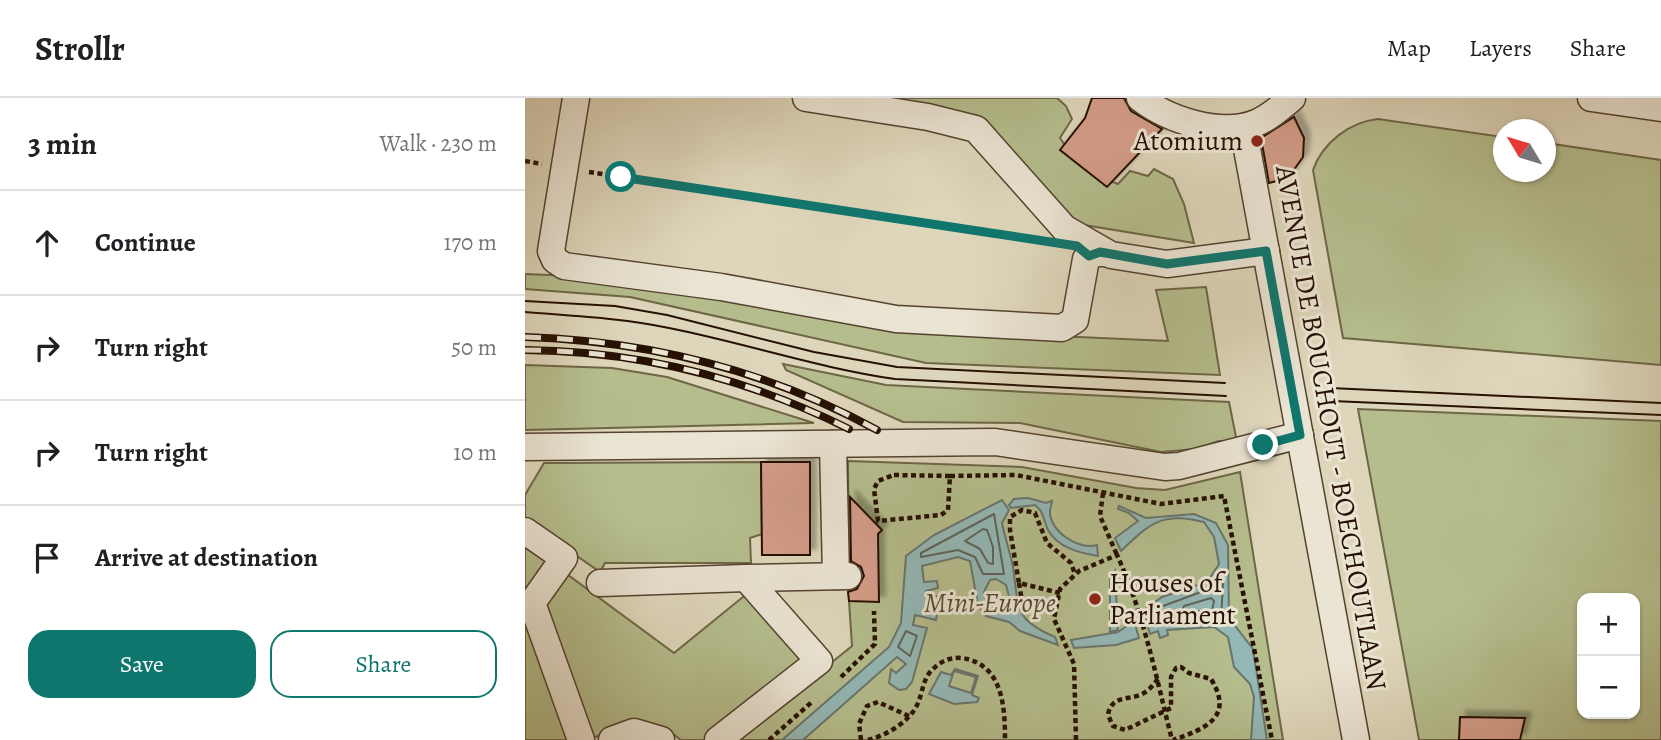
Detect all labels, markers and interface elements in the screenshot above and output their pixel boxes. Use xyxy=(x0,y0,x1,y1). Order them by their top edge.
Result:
text: Strollr xyxy=(35,26,125,71)
text: Map xyxy=(1387,32,1431,64)
text: Layers xyxy=(1469,32,1532,64)
text: Share xyxy=(1570,32,1626,64)
north arrow xyxy=(1493,119,1556,182)
place label: Atomium xyxy=(1133,122,1243,160)
text: 3 min xyxy=(28,124,97,164)
text: Walk · 230 m xyxy=(380,128,497,159)
marker: Atomium xyxy=(1249,133,1265,149)
route start xyxy=(605,161,636,192)
street label: AVENUE DE BOUCHOUT - BOECHOUTLAAN xyxy=(1266,162,1396,693)
icon: ahead xyxy=(28,224,66,262)
text: Continue xyxy=(95,225,196,260)
text: 170 m xyxy=(444,227,497,258)
icon: right xyxy=(28,329,66,367)
text: Turn right xyxy=(95,330,208,365)
text: 50 m xyxy=(451,332,497,363)
route end xyxy=(1247,429,1278,460)
icon: right xyxy=(28,434,66,472)
text: Turn right xyxy=(95,435,208,470)
text: 10 m xyxy=(453,437,497,468)
icon: arrive xyxy=(28,539,66,577)
text: Arrive at destination xyxy=(95,540,318,575)
place label: Houses of Parliament xyxy=(1109,564,1236,634)
park label: Mini-Europe xyxy=(924,584,1056,622)
marker: Houses of Parliament xyxy=(1087,591,1103,607)
map controls xyxy=(1577,593,1640,719)
button: + xyxy=(1577,593,1640,656)
button: Save xyxy=(28,630,256,698)
button: Share xyxy=(270,630,497,698)
button: − xyxy=(1577,656,1640,719)

